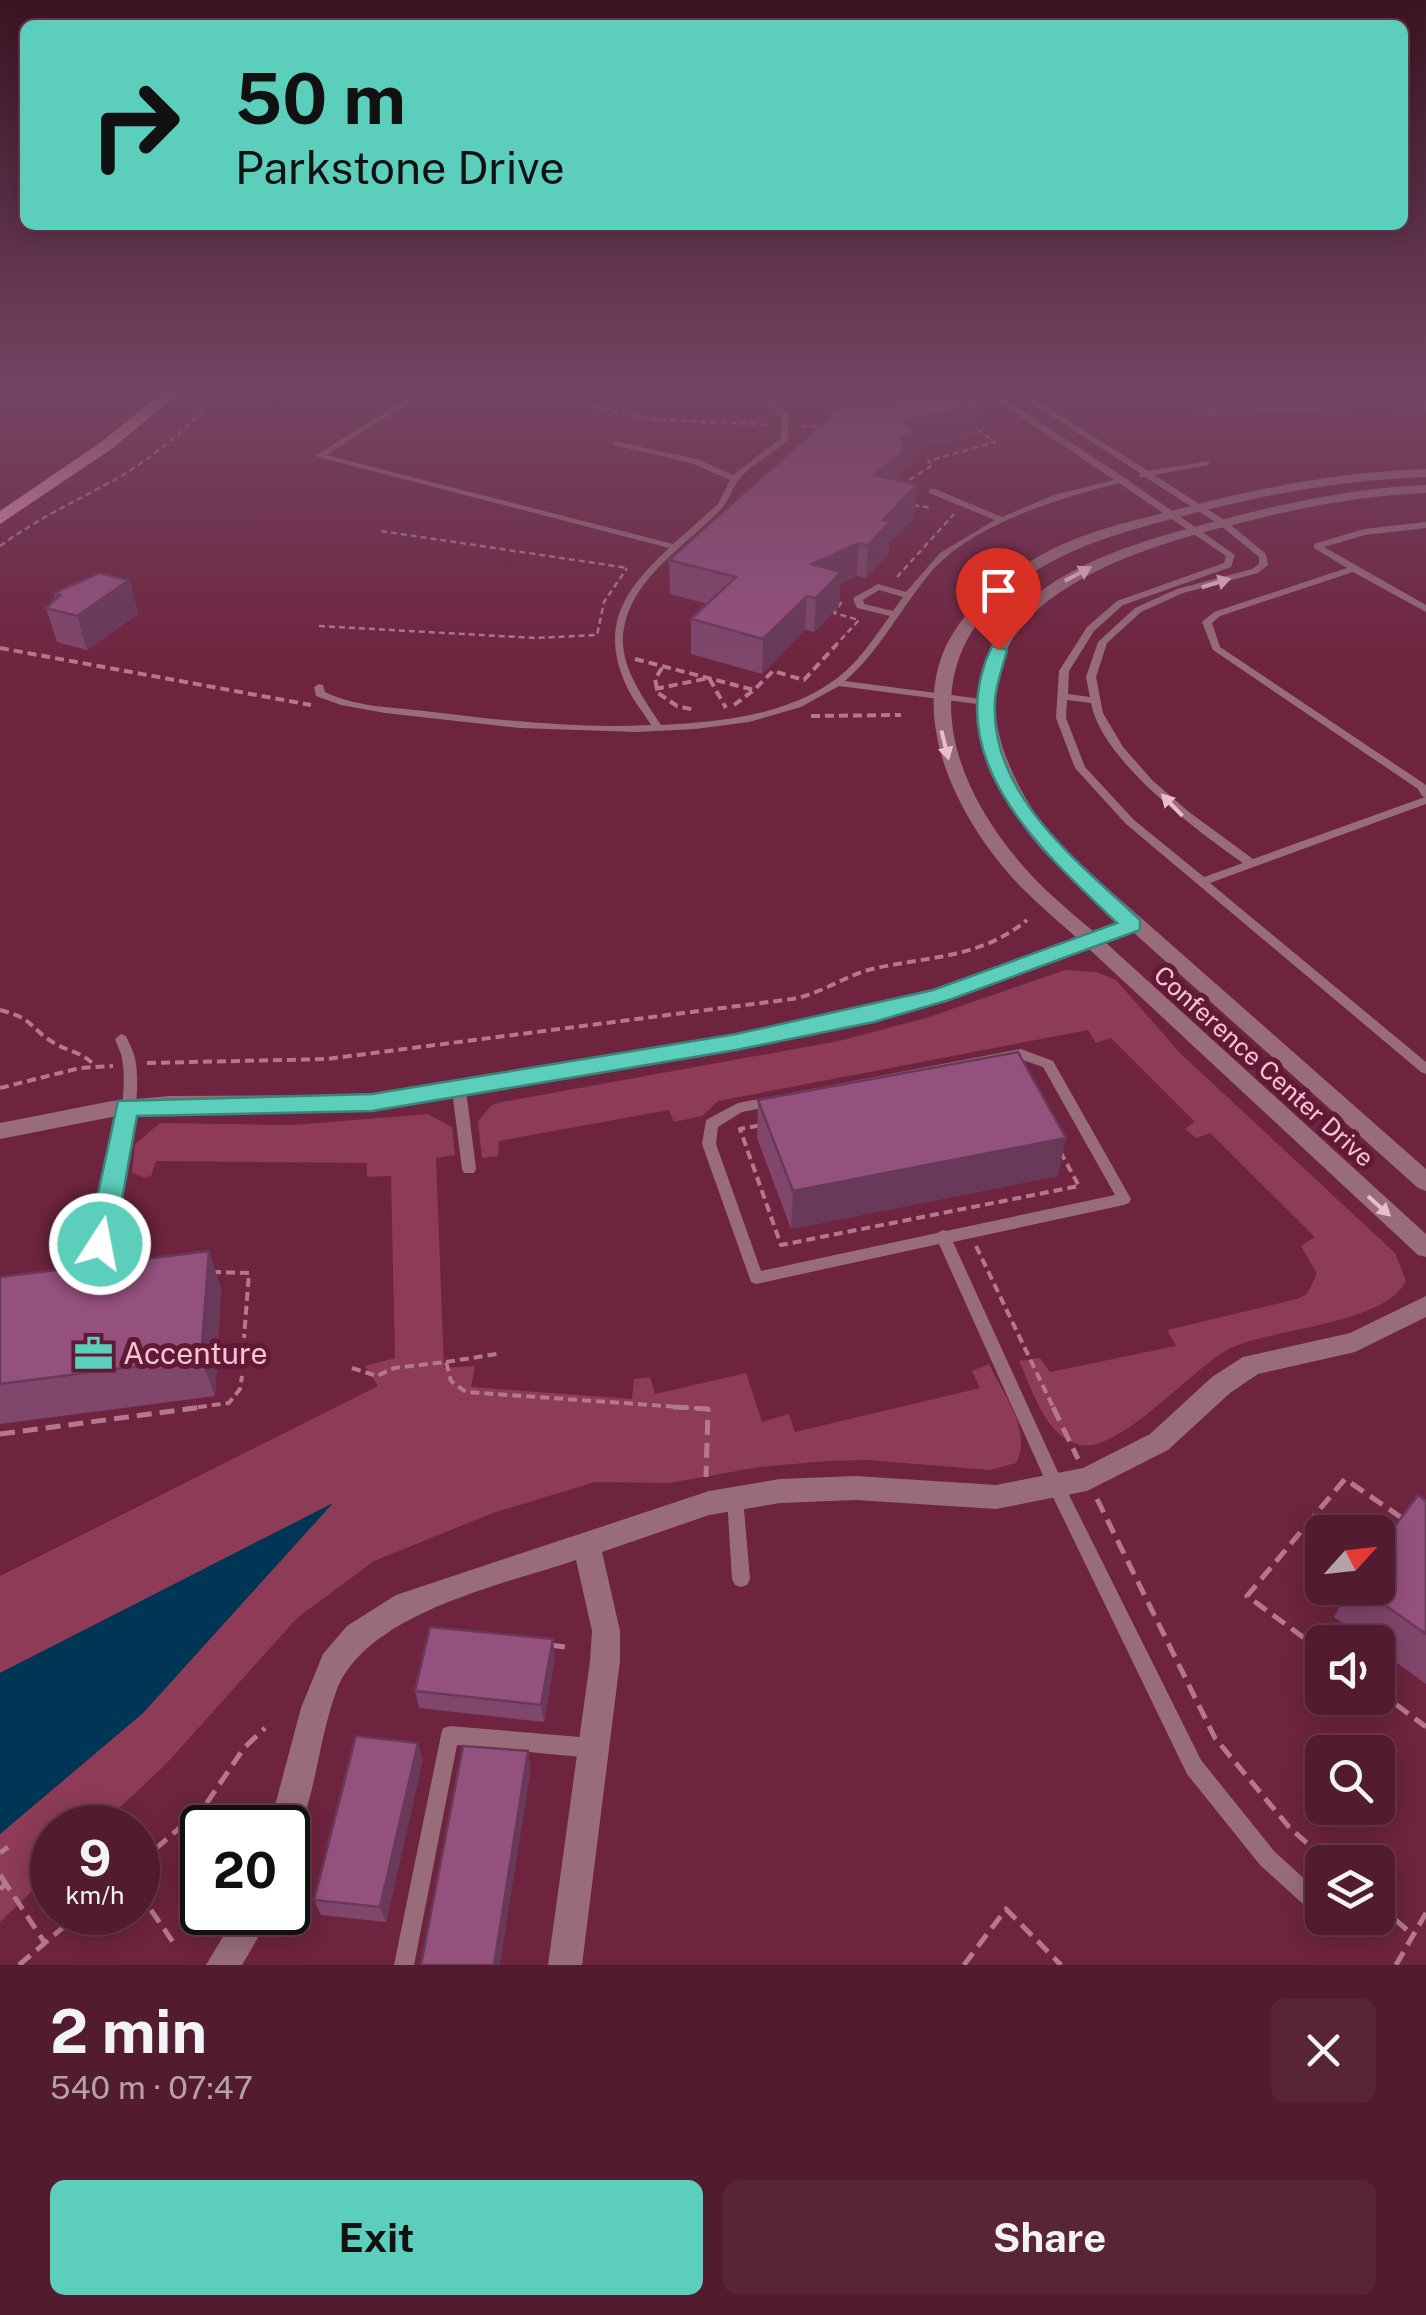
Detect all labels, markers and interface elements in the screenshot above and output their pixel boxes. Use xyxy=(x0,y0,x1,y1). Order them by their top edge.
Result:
text: 50 m xyxy=(235,57,406,140)
icon: right xyxy=(70,60,200,190)
text: Parkstone Drive xyxy=(235,141,565,194)
pin xyxy=(956,548,1041,651)
icon: arrive xyxy=(971,563,1026,618)
one-way arrow xyxy=(1063,566,1092,583)
one-way arrow xyxy=(1201,575,1232,590)
one-way arrow xyxy=(938,730,954,761)
one-way arrow xyxy=(1161,793,1184,817)
street label: Conference Center Drive xyxy=(1148,959,1380,1173)
position arrow xyxy=(48,1192,152,1296)
one-way arrow xyxy=(1366,1194,1391,1216)
office icon: Accenture xyxy=(72,1332,114,1374)
place label: Accenture xyxy=(123,1335,268,1371)
north arrow xyxy=(1305,1515,1395,1605)
map controls xyxy=(1305,1515,1395,1935)
button: sound xyxy=(1305,1625,1395,1715)
button: search xyxy=(1305,1735,1395,1825)
speed limit sign: 20 xyxy=(180,1805,310,1935)
text: 9 xyxy=(79,1828,111,1887)
button: layers xyxy=(1305,1845,1395,1935)
text: km/h xyxy=(66,1880,124,1910)
text: 2 min xyxy=(50,1996,207,2067)
button: close xyxy=(1271,1998,1376,2103)
text: 540 m · 07:47 xyxy=(50,2069,253,2106)
button: Exit xyxy=(50,2180,703,2295)
button: Share xyxy=(723,2180,1376,2295)

